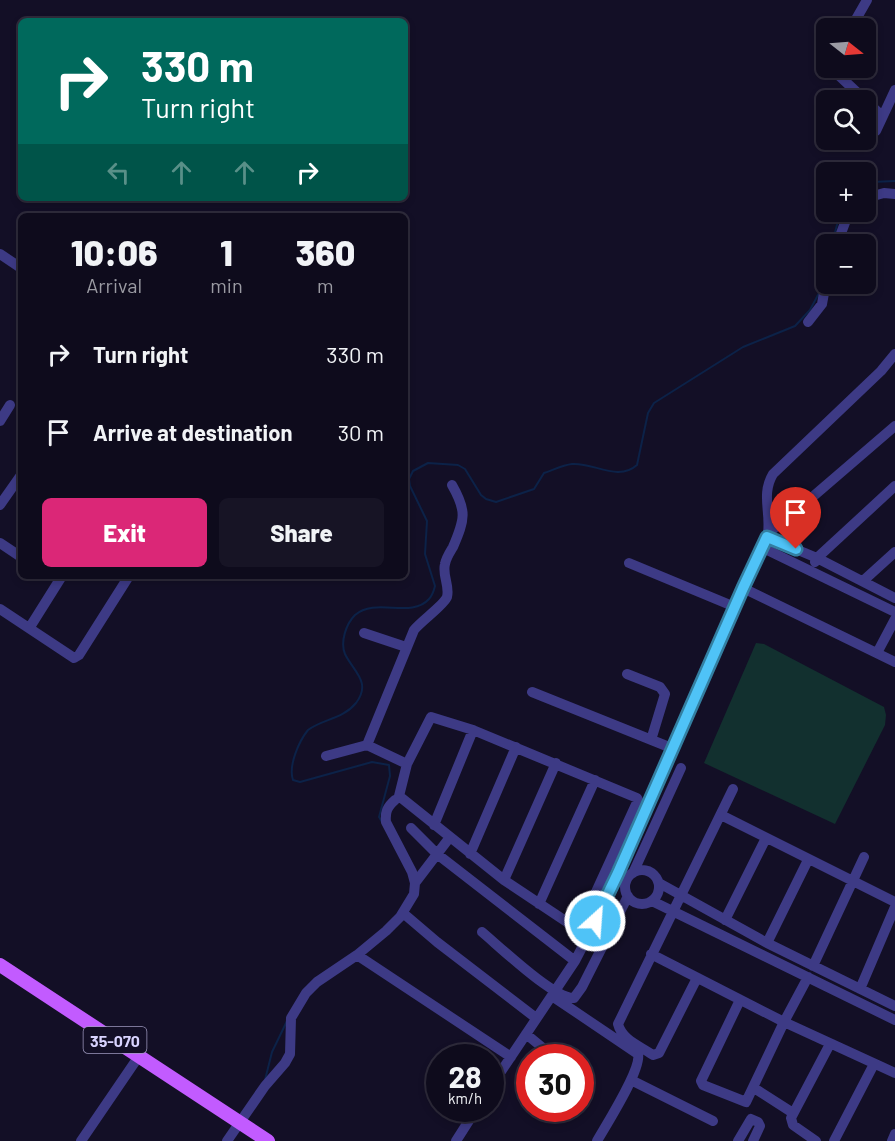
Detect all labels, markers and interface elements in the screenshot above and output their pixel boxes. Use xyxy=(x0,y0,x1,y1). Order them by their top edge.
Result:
north arrow xyxy=(816,18,876,78)
map controls xyxy=(816,18,876,294)
text: 330 m xyxy=(141,40,254,90)
icon: right xyxy=(42,42,120,120)
button: search xyxy=(816,90,876,150)
text: Turn right xyxy=(141,91,255,123)
icon: left xyxy=(102,156,135,189)
icon: ahead xyxy=(165,156,198,189)
icon: ahead xyxy=(228,156,261,189)
icon: right xyxy=(291,156,324,189)
button: + xyxy=(816,162,876,222)
text: 10:06 xyxy=(71,230,158,273)
text: 1 xyxy=(220,230,233,273)
text: 360 xyxy=(295,230,355,273)
button: − xyxy=(816,234,876,294)
text: Arrival xyxy=(86,273,142,297)
text: min xyxy=(210,273,243,297)
text: m xyxy=(317,273,334,297)
icon: right xyxy=(42,338,75,371)
text: Turn right xyxy=(93,341,188,367)
text: 330 m xyxy=(326,341,384,367)
icon: arrive xyxy=(42,416,75,449)
text: Arrive at destination xyxy=(93,419,292,445)
text: 30 m xyxy=(338,419,384,445)
pin xyxy=(770,487,821,549)
icon: arrive xyxy=(779,496,812,529)
button: Exit xyxy=(42,498,207,567)
button: Share xyxy=(219,498,384,567)
position arrow xyxy=(563,889,627,953)
road number: 35-070 xyxy=(84,1027,146,1053)
speed limit sign: 30 xyxy=(516,1044,594,1122)
text: 28 xyxy=(448,1058,482,1094)
text: km/h xyxy=(448,1089,482,1107)

